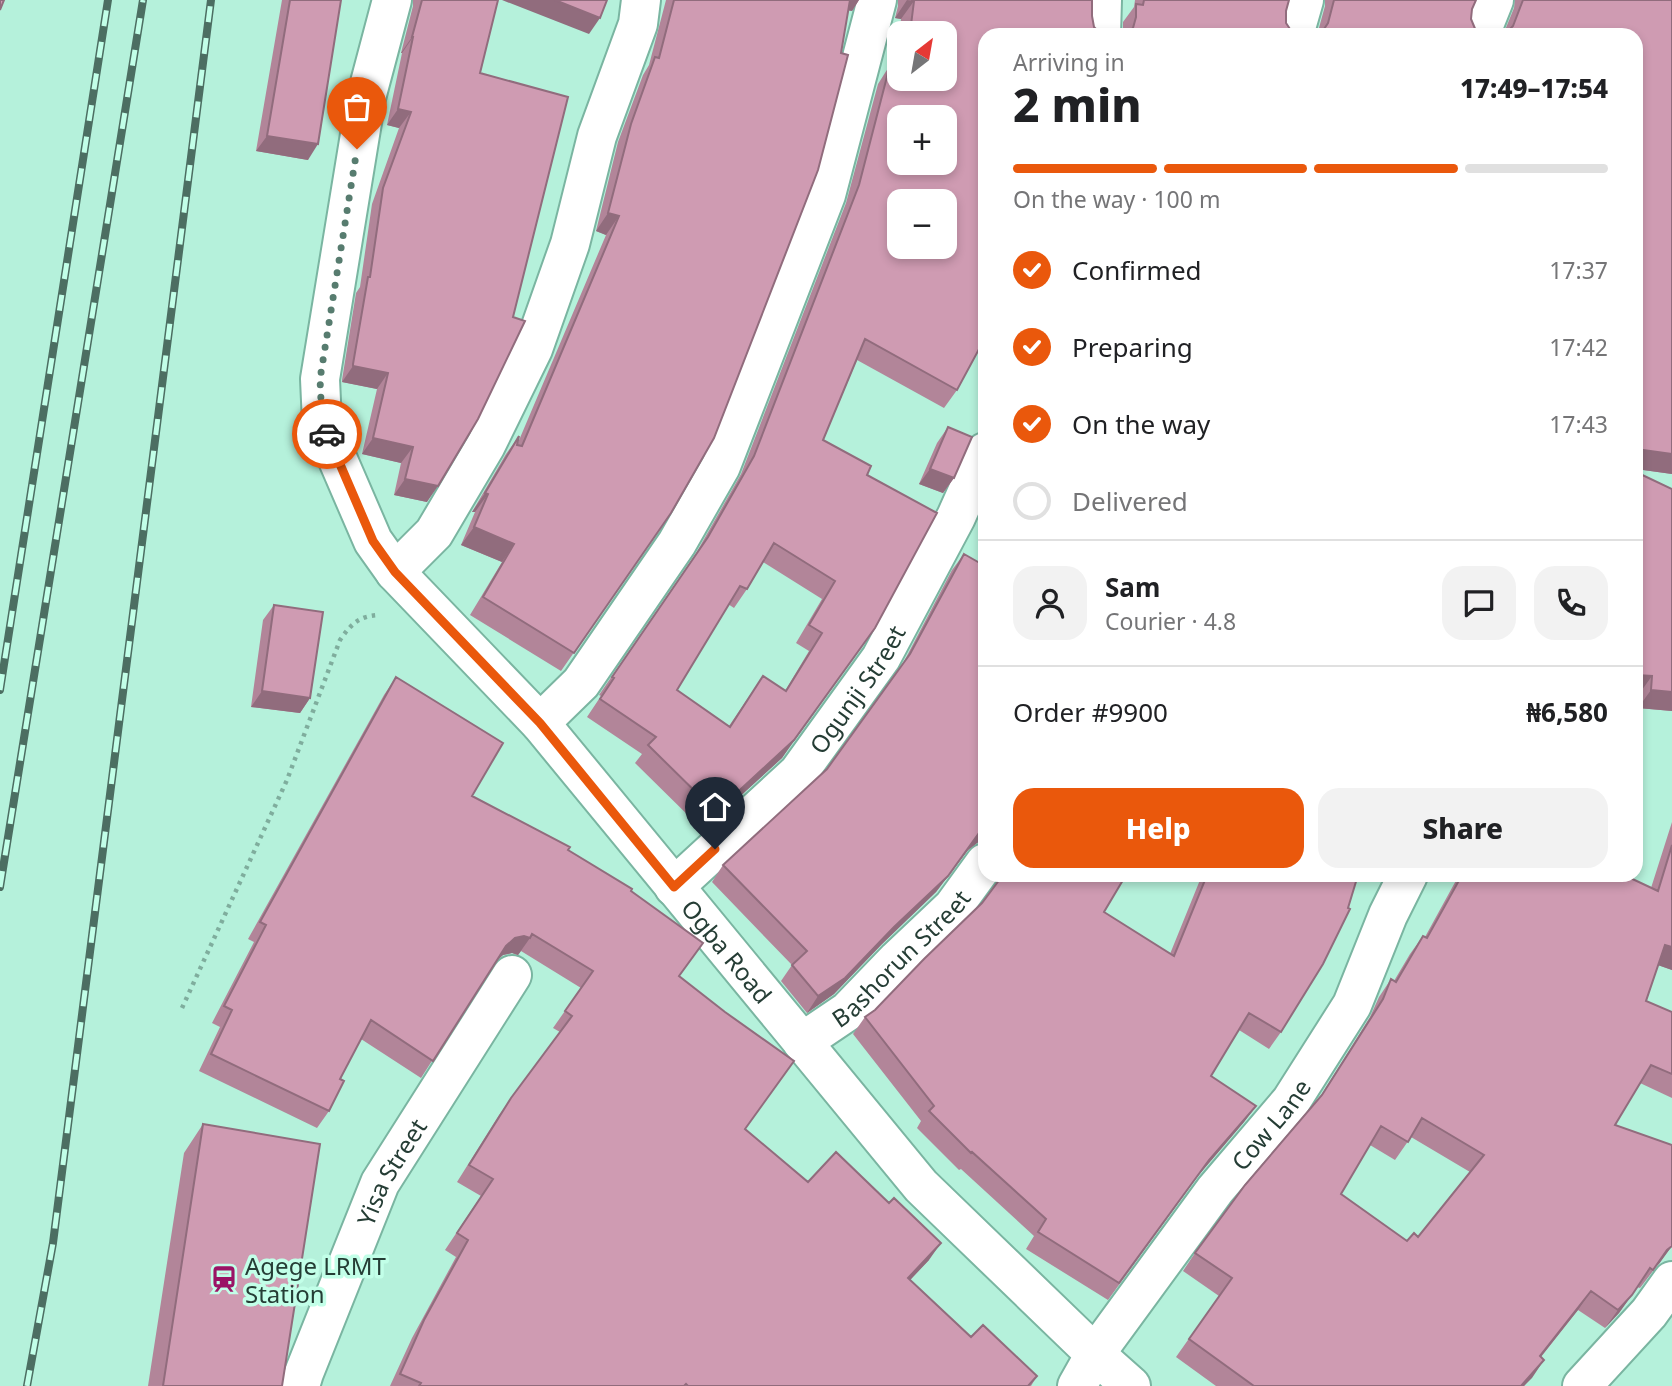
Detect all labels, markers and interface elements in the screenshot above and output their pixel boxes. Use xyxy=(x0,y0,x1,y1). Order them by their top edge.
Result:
north arrow xyxy=(887,21,957,91)
map controls xyxy=(887,21,957,259)
text: Arriving in xyxy=(1013,46,1125,78)
text: 17:49–17:54 xyxy=(1460,70,1608,106)
text: 2 min xyxy=(1013,73,1142,135)
pin xyxy=(327,77,387,149)
icon: bag xyxy=(338,88,376,126)
button: + xyxy=(887,105,957,175)
text: On the way · 100 m xyxy=(1013,183,1220,215)
button: − xyxy=(887,189,957,259)
icon: check xyxy=(1013,251,1051,289)
text: Confirmed xyxy=(1072,252,1202,288)
text: 17:37 xyxy=(1549,254,1608,286)
icon: check xyxy=(1013,328,1051,366)
text: Preparing xyxy=(1072,329,1193,365)
text: 17:42 xyxy=(1549,331,1608,363)
courier xyxy=(292,399,362,469)
icon: check xyxy=(1013,405,1051,443)
text: On the way xyxy=(1072,406,1210,442)
text: 17:43 xyxy=(1549,408,1608,440)
icon: car xyxy=(308,415,346,453)
text: Delivered xyxy=(1072,483,1188,519)
button: person xyxy=(1013,566,1087,640)
button: chat xyxy=(1442,566,1516,640)
button: phone xyxy=(1534,566,1608,640)
text: Sam xyxy=(1105,569,1160,605)
text: Courier · 4.8 xyxy=(1105,605,1236,637)
street label: Ogunji Street xyxy=(801,619,912,760)
text: Order #9900 xyxy=(1013,694,1168,730)
text: ₦6,580 xyxy=(1526,694,1608,730)
pin xyxy=(685,777,745,849)
icon: home xyxy=(696,788,734,826)
button: Help xyxy=(1013,788,1304,868)
button: Share xyxy=(1318,788,1608,868)
street label: Bashorun Street xyxy=(825,882,977,1034)
street label: Ogba Road xyxy=(675,892,780,1010)
street label: Cow Lane xyxy=(1223,1072,1317,1177)
street label: Yisa Street xyxy=(348,1112,434,1230)
place label: Agege LRMT Station xyxy=(245,1249,386,1310)
station icon: Agege LRMT Station xyxy=(209,1264,239,1294)

